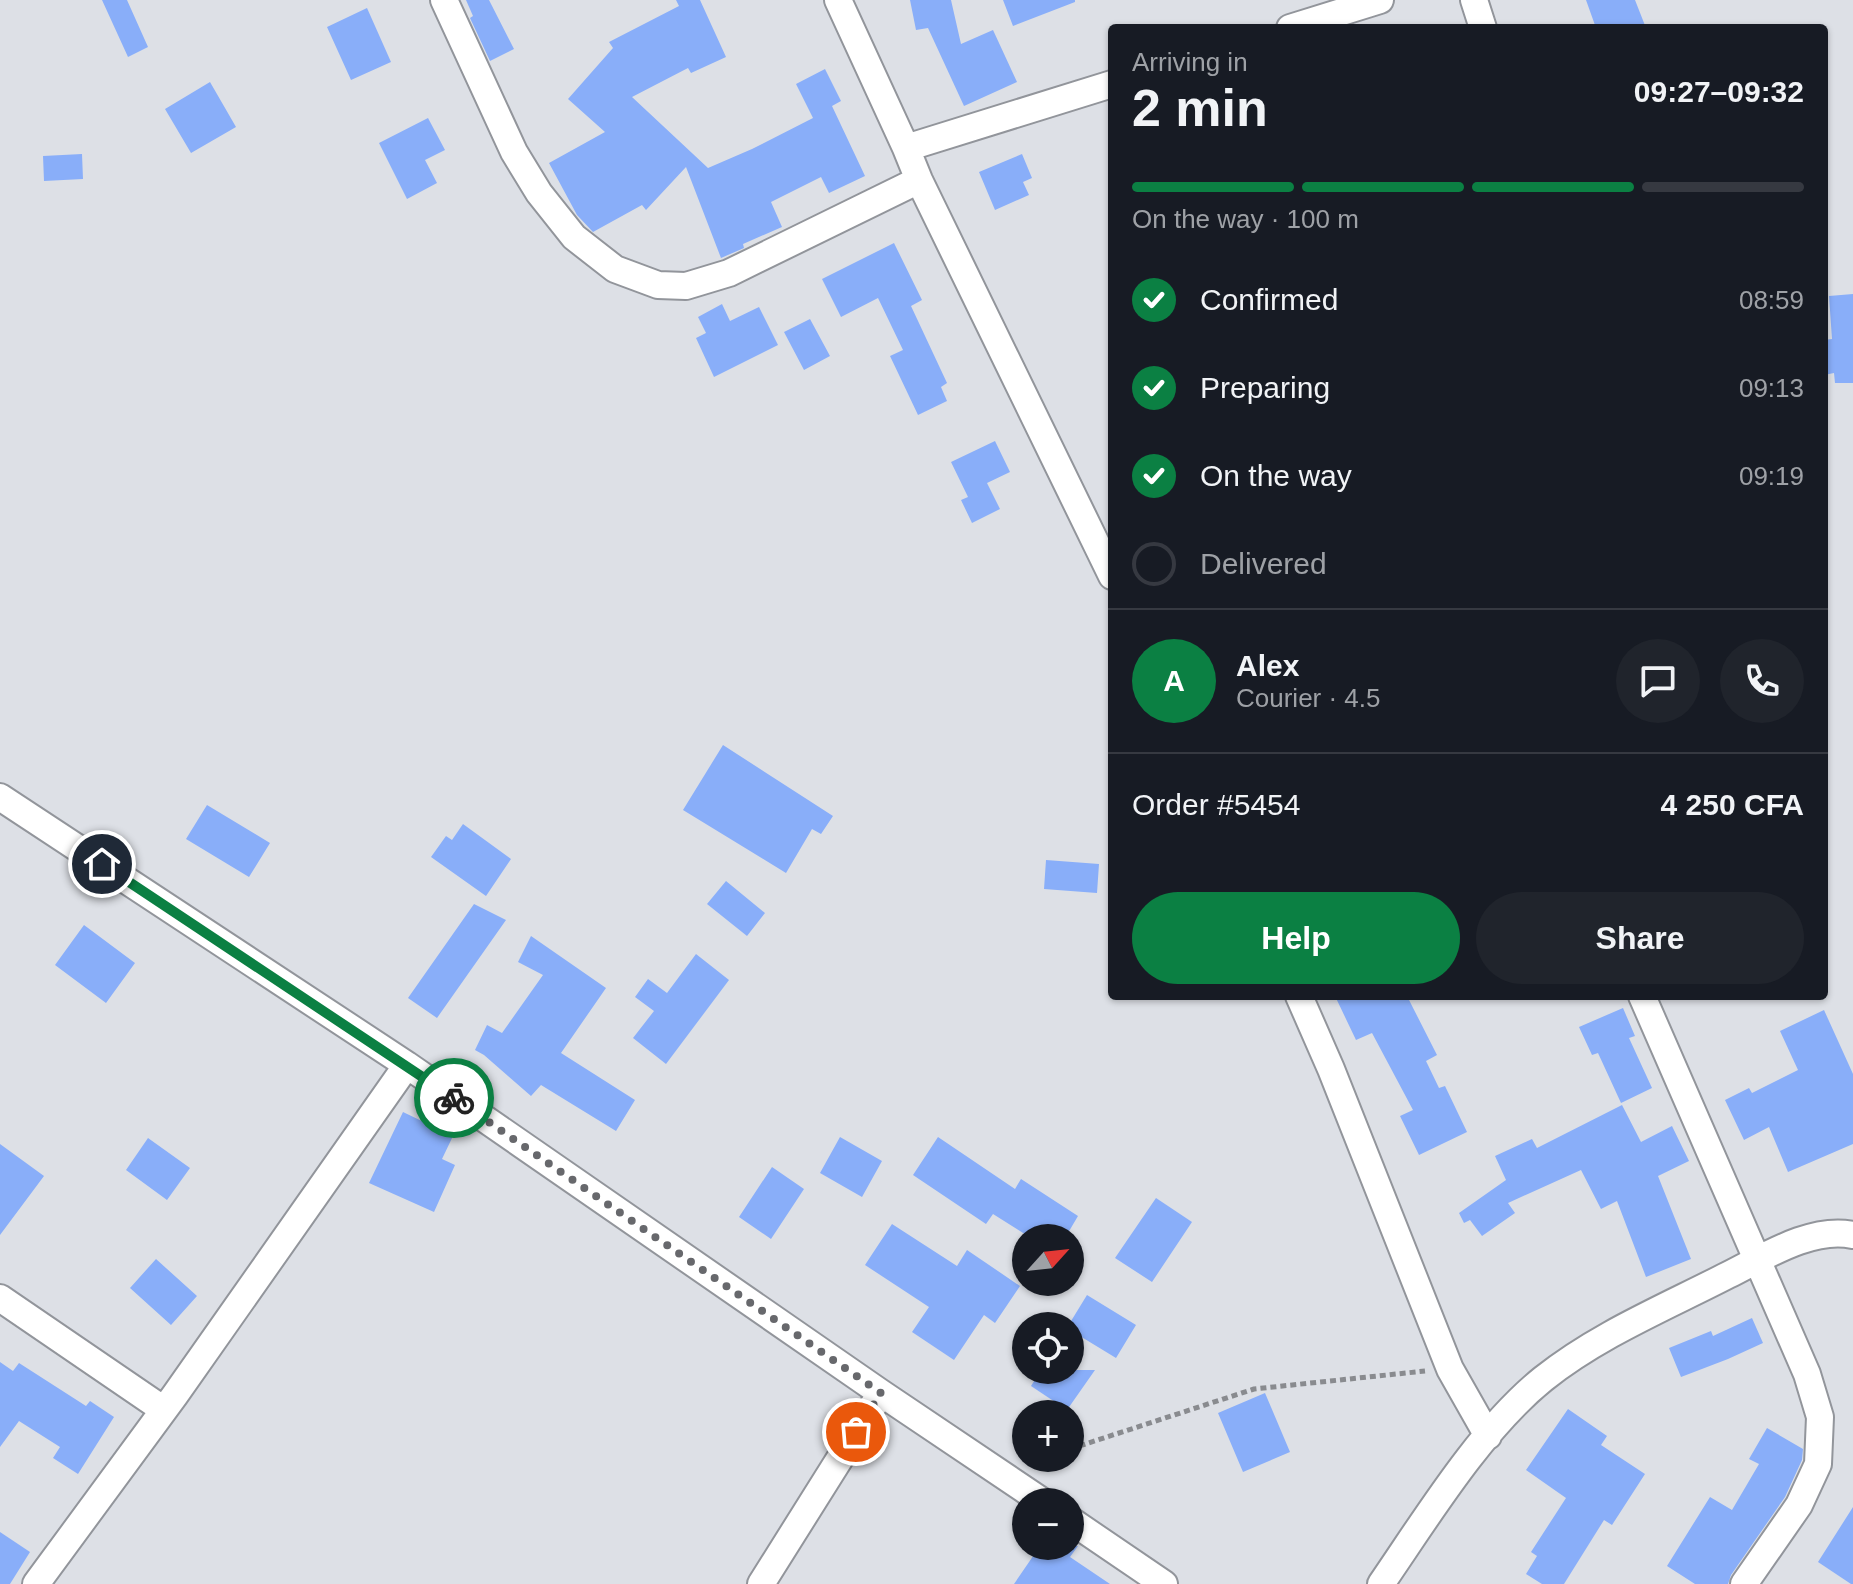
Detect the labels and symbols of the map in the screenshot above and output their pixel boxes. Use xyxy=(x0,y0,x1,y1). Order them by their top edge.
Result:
pin xyxy=(68,830,136,898)
courier xyxy=(414,1058,494,1138)
north arrow xyxy=(1012,1224,1084,1296)
pin xyxy=(822,1398,890,1466)

